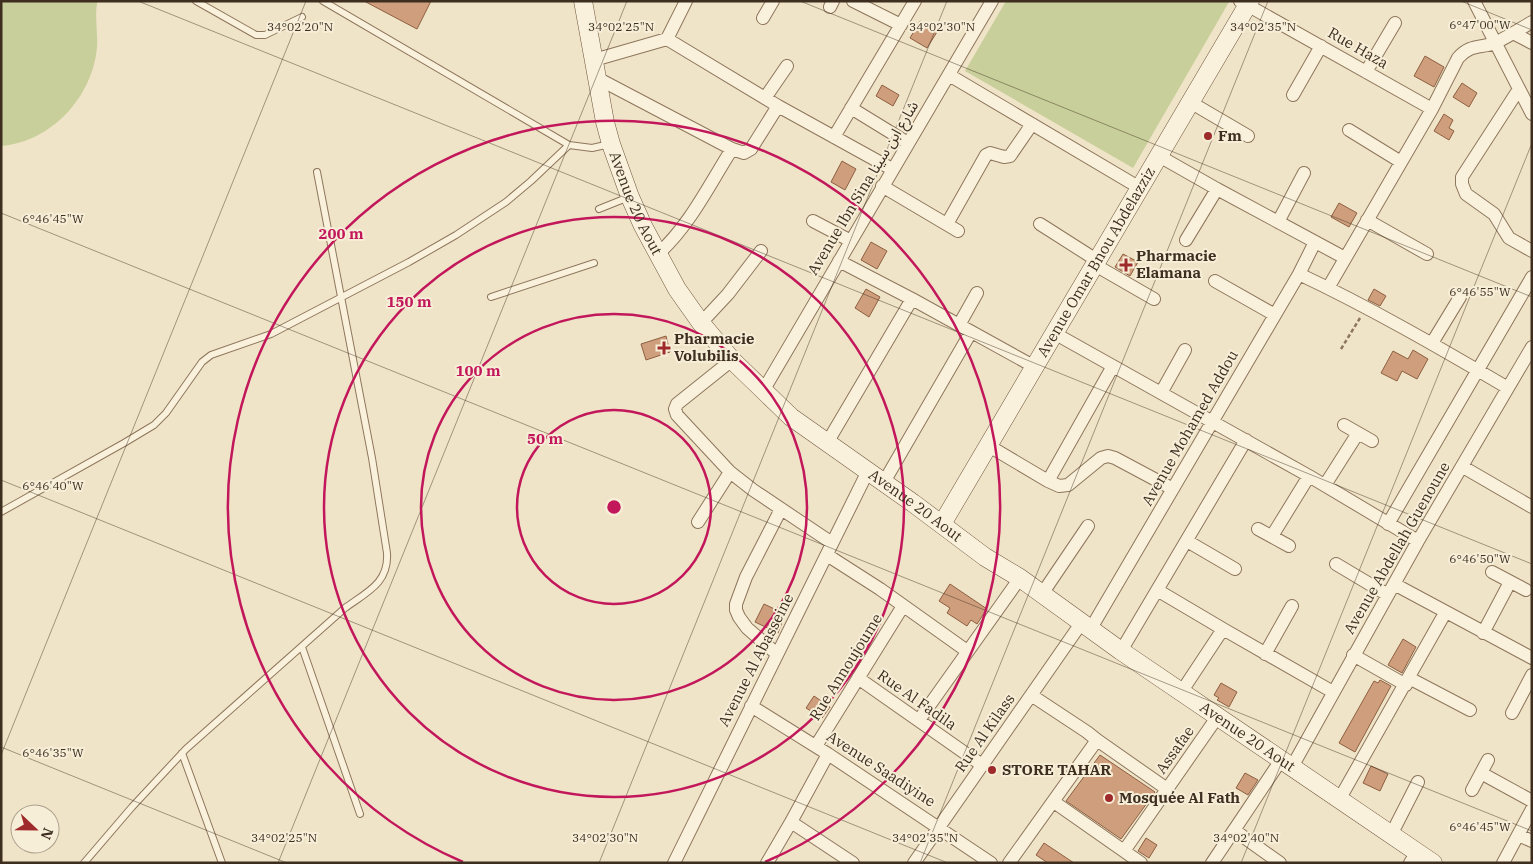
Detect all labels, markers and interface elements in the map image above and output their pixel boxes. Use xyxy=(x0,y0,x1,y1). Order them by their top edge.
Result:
text: 6°47'00"W xyxy=(1449,17,1511,32)
text: 34°02'20"N xyxy=(267,19,333,34)
text: 34°02'25"N xyxy=(588,19,654,34)
text: 34°02'30"N xyxy=(909,19,975,34)
text: 34°02'35"N xyxy=(1230,19,1296,34)
street label: Rue Haza xyxy=(1325,23,1392,72)
street label: Avenue Ibn Sina شارع ابن سينا xyxy=(803,97,925,280)
place label: Fm xyxy=(1218,126,1242,145)
marker: Fm xyxy=(1202,130,1214,142)
street label: Avenue 20 Aout xyxy=(605,149,667,258)
street label: Avenue Omar Bnou Abdelazziz xyxy=(1032,163,1159,360)
text: 6°46'45"W xyxy=(22,211,84,226)
text: 200 m xyxy=(318,224,364,243)
place label: Pharmacie Elamana xyxy=(1136,246,1217,282)
marker: Pharmacie Elamana xyxy=(1120,259,1132,271)
text: 6°46'55"W xyxy=(1449,284,1511,299)
text: 150 m xyxy=(386,292,432,311)
place label: Pharmacie Volubilis xyxy=(674,329,755,365)
marker: Pharmacie Volubilis xyxy=(658,342,670,354)
street label: Avenue Mohamed Addou xyxy=(1137,347,1242,509)
text: 100 m xyxy=(455,361,501,380)
text: 50 m xyxy=(527,429,563,448)
street label: Avenue Abdellah Guenoune xyxy=(1339,458,1454,637)
street label: Avenue 20 Aout xyxy=(865,465,966,546)
text: 6°46'40"W xyxy=(22,478,84,493)
centre of rings xyxy=(605,498,623,516)
text: 6°46'50"W xyxy=(1449,551,1511,566)
street label: Avenue Al Abasseine xyxy=(714,590,797,730)
street label: Rue Annoujoume xyxy=(805,610,886,724)
street label: Rue Al Fadila xyxy=(874,665,961,734)
street label: Rue Al Kilass xyxy=(951,690,1019,776)
street label: Avenue 20 Aout xyxy=(1196,697,1299,776)
street label: Assafae xyxy=(1151,722,1198,777)
street label: Avenue Saadiyine xyxy=(823,726,939,811)
text: 6°46'35"W xyxy=(22,745,84,760)
place label: STORE TAHAR xyxy=(1002,760,1111,779)
marker: STORE TAHAR xyxy=(986,764,998,776)
place label: Mosquée Al Fath xyxy=(1119,788,1240,807)
marker: Mosquée Al Fath xyxy=(1103,792,1115,804)
north arrow xyxy=(10,804,60,854)
text: 6°46'45"W xyxy=(1449,819,1511,834)
text: N xyxy=(37,825,57,842)
text: 34°02'25"N xyxy=(251,830,317,845)
text: 34°02'30"N xyxy=(572,830,638,845)
text: 34°02'35"N xyxy=(892,830,958,845)
text: 34°02'40"N xyxy=(1213,830,1279,845)

